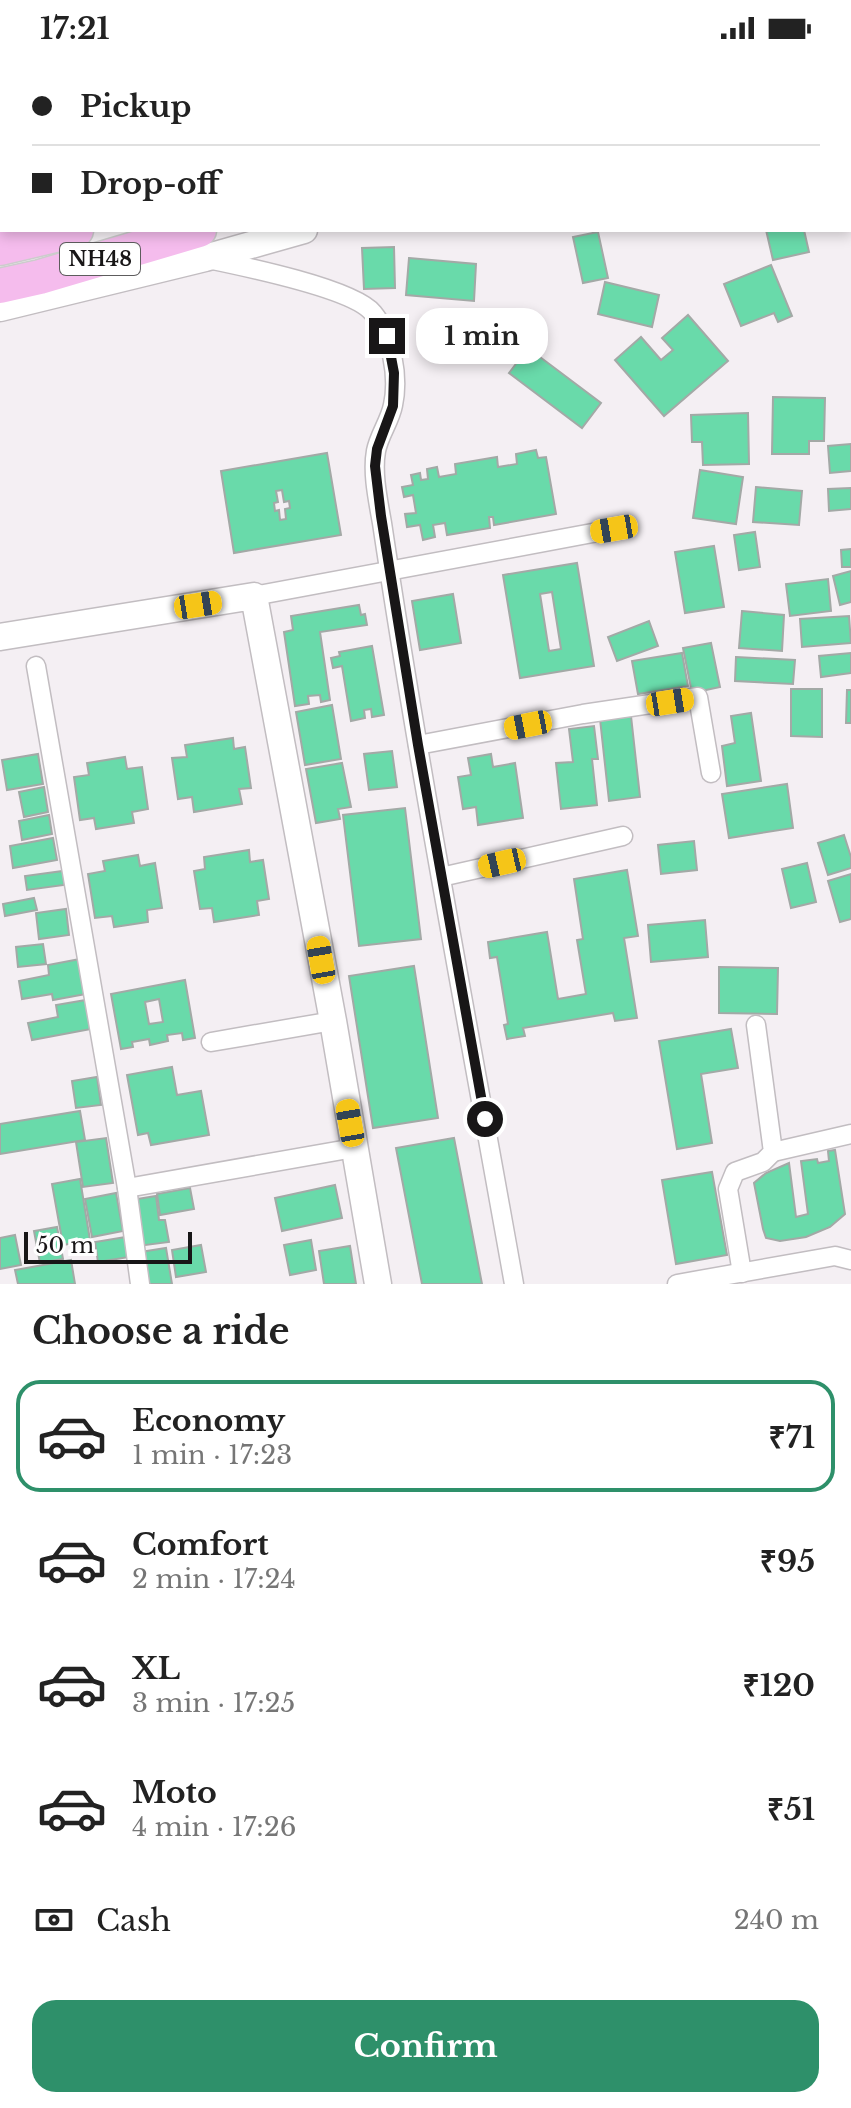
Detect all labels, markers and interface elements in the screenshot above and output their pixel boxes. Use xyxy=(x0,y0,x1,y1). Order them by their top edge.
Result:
text: 17:21 xyxy=(40,10,110,47)
text: Pickup xyxy=(80,88,191,125)
text: Drop-off xyxy=(80,165,220,202)
road number: NH48 xyxy=(60,243,140,275)
callout: 1 min xyxy=(415,308,547,364)
route end xyxy=(369,318,405,354)
text: 1 min xyxy=(444,320,520,352)
car xyxy=(588,513,640,545)
car xyxy=(172,589,224,621)
car xyxy=(644,686,696,718)
car xyxy=(502,709,554,741)
car xyxy=(476,846,528,880)
car xyxy=(305,934,337,986)
car xyxy=(334,1097,366,1149)
route start xyxy=(467,1101,503,1137)
scale bar xyxy=(24,1228,192,1264)
text: 50 m xyxy=(36,1232,94,1259)
text: Choose a ride xyxy=(32,1309,289,1354)
icon: car xyxy=(36,1400,108,1472)
text: Economy xyxy=(132,1402,285,1439)
text: ₹71 xyxy=(769,1419,815,1456)
text: 1 min · 17:23 xyxy=(132,1439,292,1471)
icon: car xyxy=(36,1524,108,1596)
text: Comfort xyxy=(132,1526,269,1563)
text: ₹95 xyxy=(760,1543,815,1580)
text: 2 min · 17:24 xyxy=(132,1563,296,1595)
icon: car xyxy=(36,1648,108,1720)
text: XL xyxy=(132,1650,180,1687)
text: ₹120 xyxy=(743,1667,815,1704)
text: 3 min · 17:25 xyxy=(132,1687,295,1719)
icon: car xyxy=(36,1772,108,1844)
text: Moto xyxy=(132,1774,217,1811)
text: ₹51 xyxy=(767,1791,815,1828)
text: 4 min · 17:26 xyxy=(132,1811,296,1843)
icon: cash xyxy=(32,1898,76,1942)
text: Cash xyxy=(96,1902,171,1939)
text: 240 m xyxy=(734,1904,819,1936)
button: Confirm xyxy=(32,2000,819,2092)

